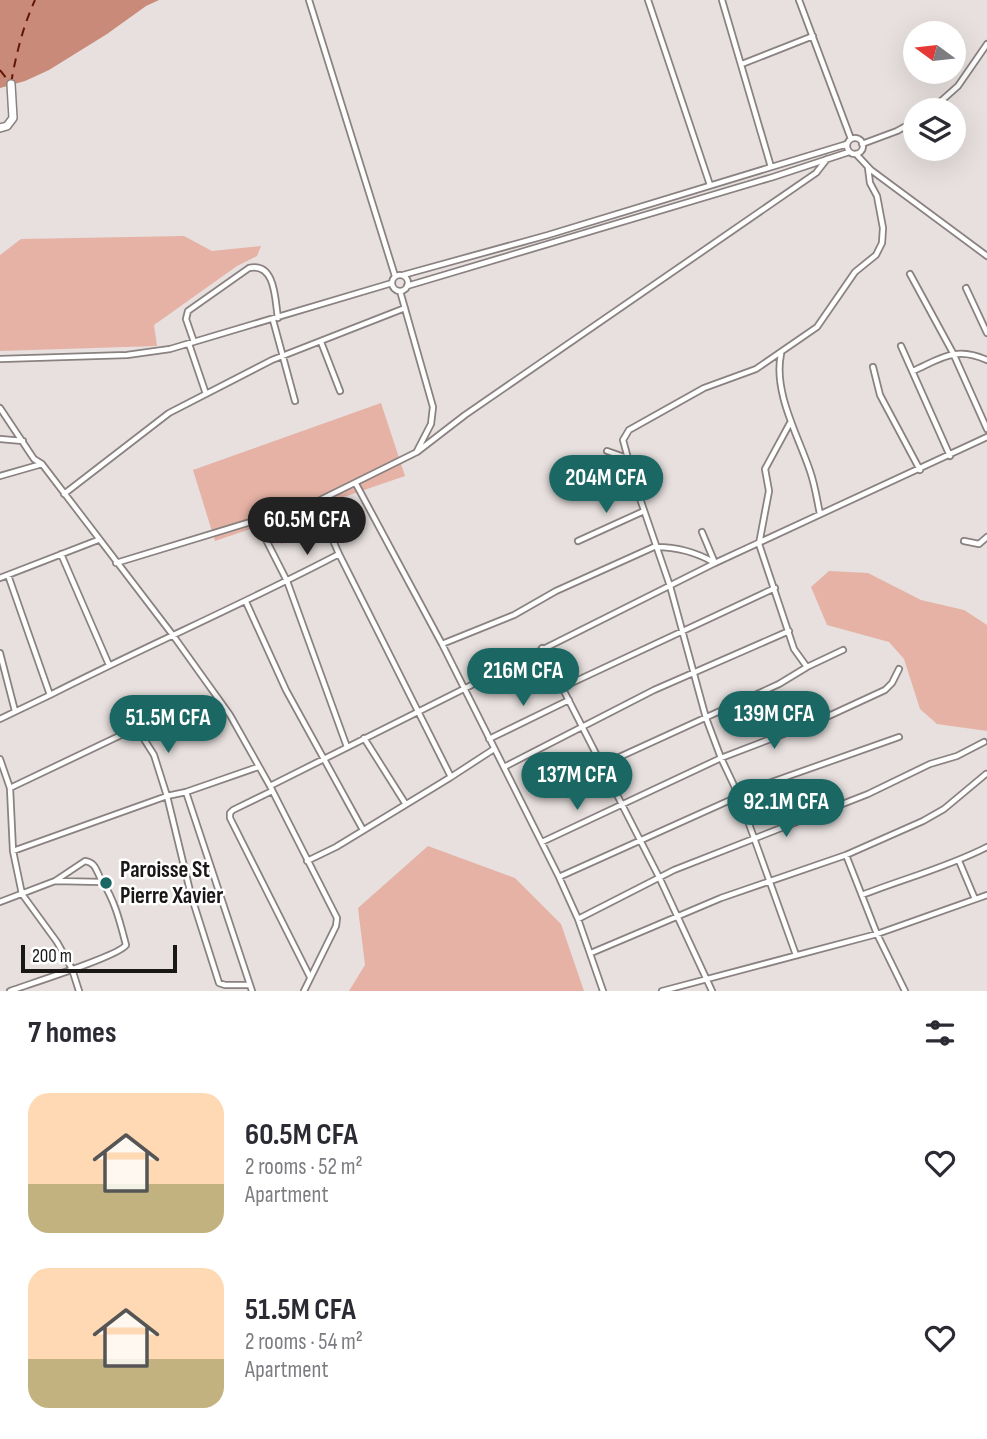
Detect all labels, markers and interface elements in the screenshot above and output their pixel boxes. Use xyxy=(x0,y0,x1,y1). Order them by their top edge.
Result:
north arrow xyxy=(903,21,966,84)
map controls xyxy=(903,21,966,161)
button: layers xyxy=(903,98,966,161)
pin: 204M CFA xyxy=(534,456,678,515)
text: 204M CFA xyxy=(565,464,647,492)
pin: 60.5M CFA xyxy=(227,498,387,557)
text: 60.5M CFA xyxy=(264,506,350,534)
pin: 216M CFA xyxy=(451,648,595,708)
text: 216M CFA xyxy=(483,657,563,685)
pin: 139M CFA xyxy=(702,692,846,751)
pin: 51.5M CFA xyxy=(88,696,248,755)
text: 139M CFA xyxy=(734,700,814,728)
text: 51.5M CFA xyxy=(126,704,210,732)
pin: 137M CFA xyxy=(505,752,649,812)
text: 137M CFA xyxy=(537,761,617,789)
pin: 92.1M CFA xyxy=(706,780,866,839)
text: 92.1M CFA xyxy=(743,788,829,816)
place label: Paroisse St Pierre Xavier xyxy=(120,856,223,910)
marker: Paroisse St Pierre Xavier xyxy=(98,875,114,891)
scale bar xyxy=(21,942,177,974)
text: 200 m xyxy=(32,945,72,968)
icon: filters xyxy=(921,1014,959,1052)
text: 7 homes xyxy=(28,1015,116,1051)
text: 60.5M CFA xyxy=(245,1117,358,1153)
icon: home xyxy=(84,1121,168,1205)
icon: heart xyxy=(921,1144,959,1182)
text: 2 rooms · 52 m² xyxy=(245,1153,363,1181)
text: Apartment xyxy=(245,1181,329,1209)
text: 51.5M CFA xyxy=(245,1292,356,1328)
icon: home xyxy=(84,1296,168,1380)
icon: heart xyxy=(921,1319,959,1357)
text: 2 rooms · 54 m² xyxy=(245,1328,363,1356)
text: Apartment xyxy=(245,1356,329,1384)

